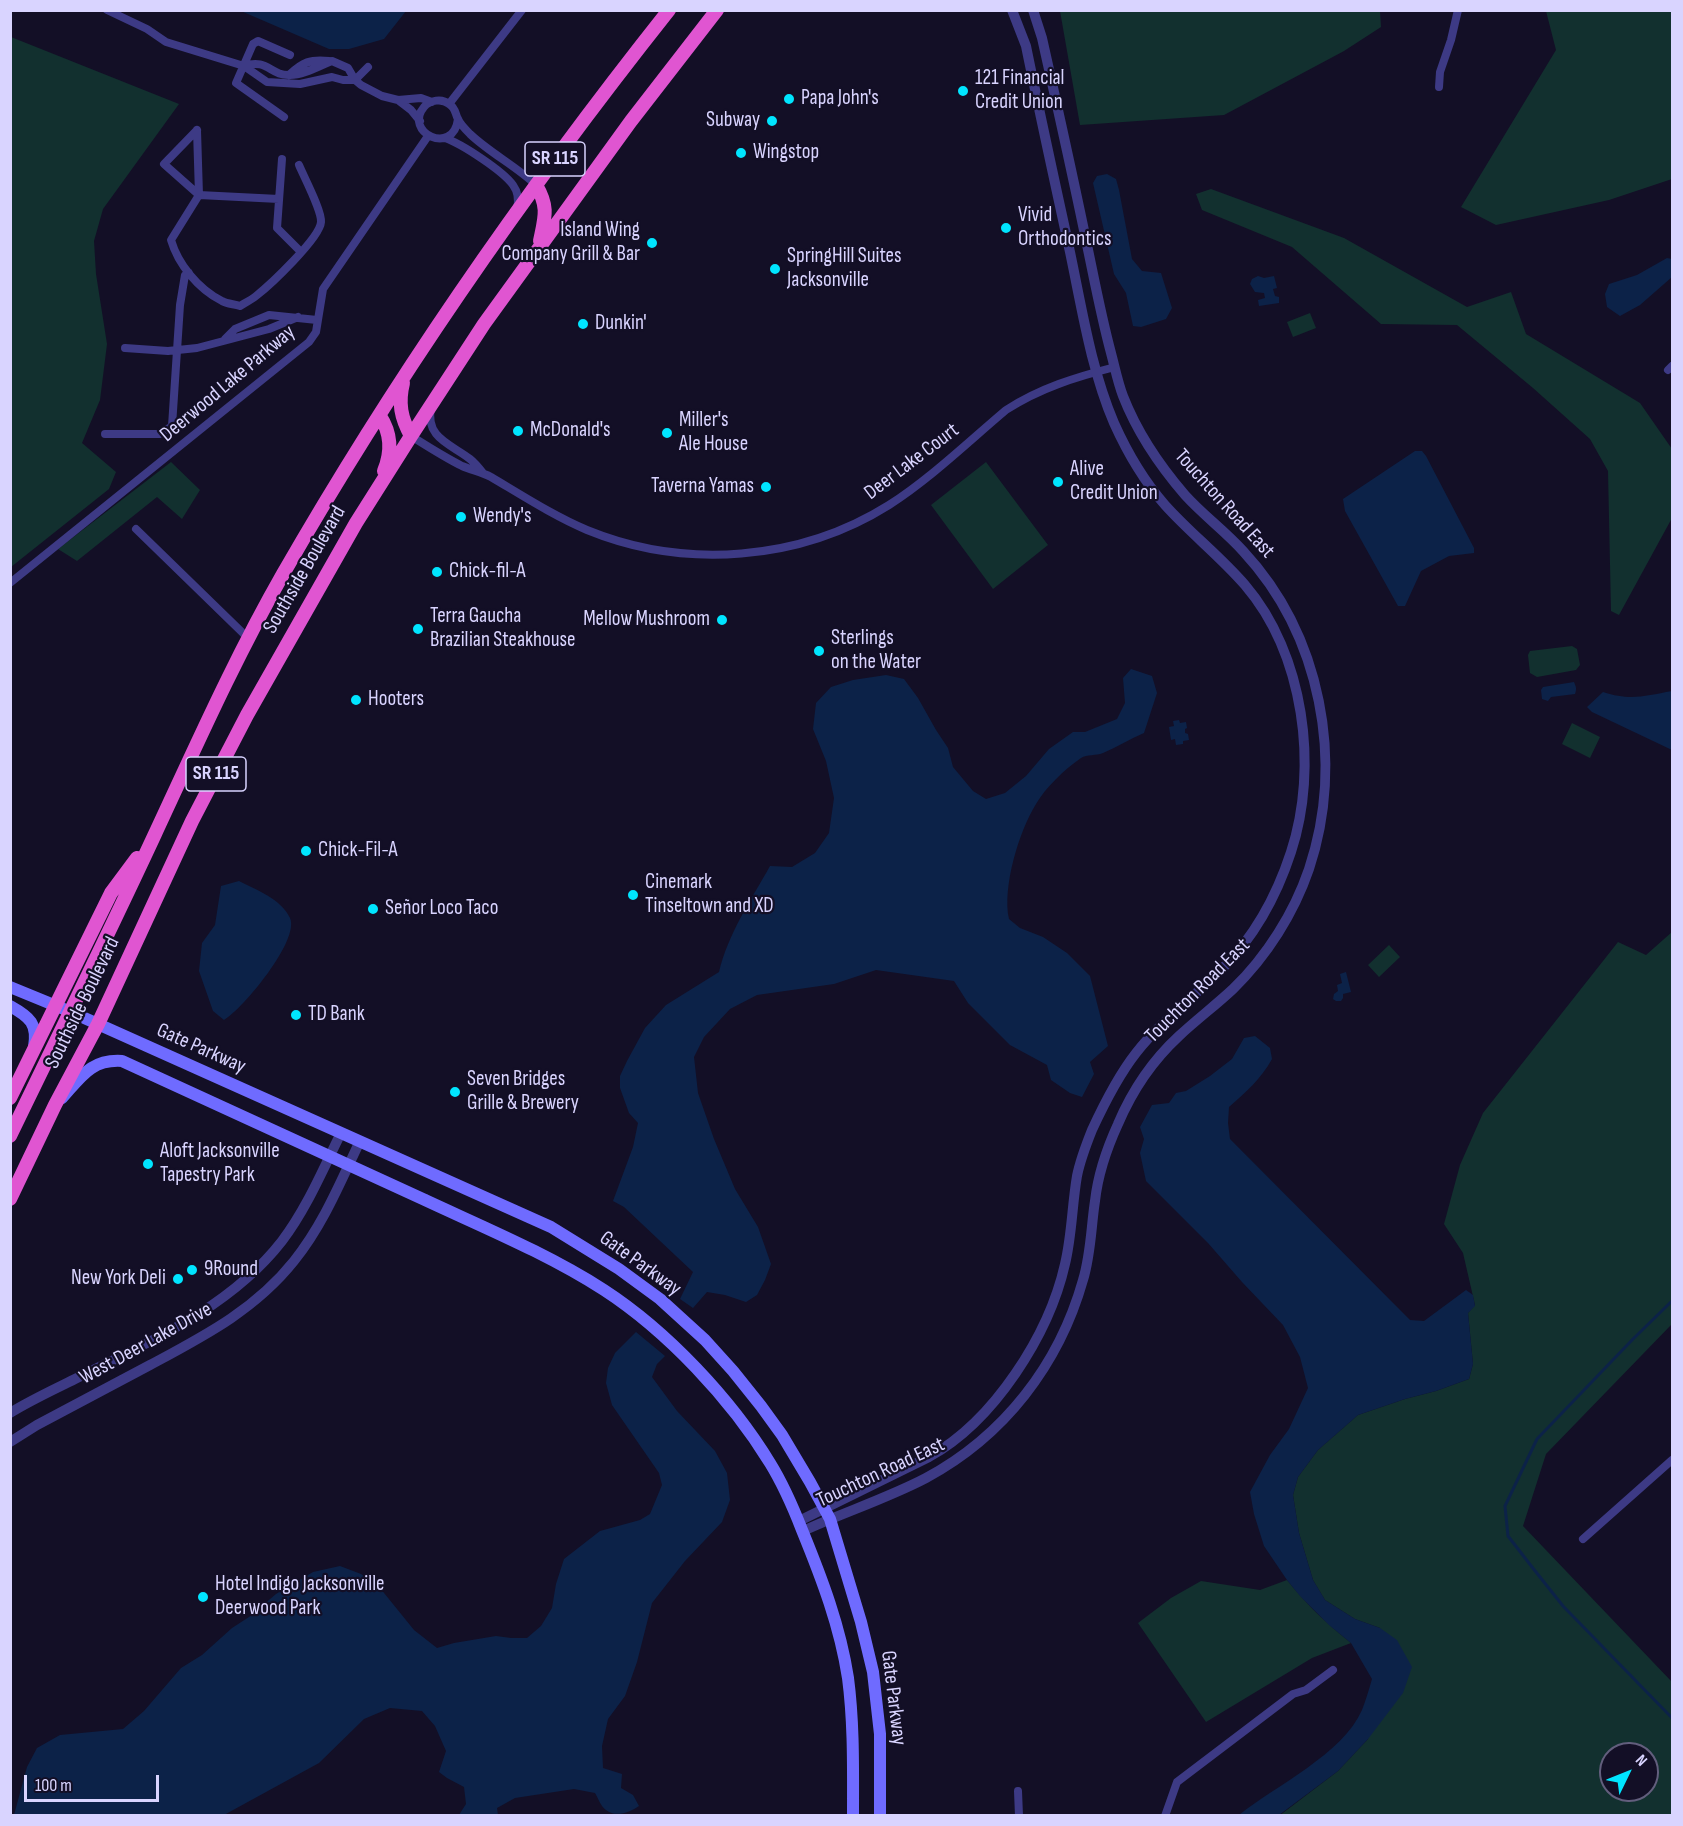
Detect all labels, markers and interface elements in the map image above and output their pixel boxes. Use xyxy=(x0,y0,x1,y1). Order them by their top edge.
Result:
place label: 121 Financial Credit Union xyxy=(975,66,1065,116)
marker: 121 Financial Credit Union xyxy=(956,84,970,98)
place label: Papa John's xyxy=(801,86,879,112)
marker: Papa John's xyxy=(782,92,796,106)
place label: Subway xyxy=(706,108,760,134)
marker: Subway xyxy=(765,114,779,128)
place label: Wingstop xyxy=(753,140,819,166)
road number: SR 115 xyxy=(525,142,585,176)
marker: Wingstop xyxy=(734,146,748,160)
place label: Vivid Orthodontics xyxy=(1018,203,1112,253)
place label: Island Wing Company Grill & Bar xyxy=(502,218,640,268)
marker: Vivid Orthodontics xyxy=(999,221,1013,235)
marker: Island Wing Company Grill & Bar xyxy=(645,236,659,250)
place label: SpringHill Suites Jacksonville xyxy=(787,244,902,294)
marker: SpringHill Suites Jacksonville xyxy=(768,262,782,276)
place label: Dunkin' xyxy=(595,311,647,337)
marker: Dunkin' xyxy=(576,317,590,331)
street label: Deerwood Lake Parkway xyxy=(155,320,301,448)
place label: Miller's Ale House xyxy=(679,408,748,458)
place label: McDonald's xyxy=(530,418,610,444)
street label: Deer Lake Court xyxy=(860,418,964,506)
marker: McDonald's xyxy=(511,424,525,438)
marker: Miller's Ale House xyxy=(660,426,674,440)
street label: Touchton Road East xyxy=(1168,444,1280,564)
place label: Alive Credit Union xyxy=(1070,457,1158,507)
place label: Taverna Yamas xyxy=(651,474,754,500)
marker: Alive Credit Union xyxy=(1051,475,1065,489)
marker: Taverna Yamas xyxy=(759,480,773,494)
street label: Southside Boulevard xyxy=(258,502,352,638)
place label: Wendy's xyxy=(473,504,531,530)
marker: Wendy's xyxy=(454,510,468,524)
place label: Chick-fil-A xyxy=(449,559,526,585)
marker: Chick-fil-A xyxy=(430,565,444,579)
place label: Terra Gaucha Brazilian Steakhouse xyxy=(430,604,575,654)
place label: Mellow Mushroom xyxy=(583,607,710,633)
marker: Mellow Mushroom xyxy=(715,613,729,627)
marker: Terra Gaucha Brazilian Steakhouse xyxy=(411,622,425,636)
place label: Sterlings on the Water xyxy=(831,626,921,676)
marker: Sterlings on the Water xyxy=(812,644,826,658)
place label: Hooters xyxy=(368,687,424,713)
marker: Hooters xyxy=(349,693,363,707)
road number: SR 115 xyxy=(186,757,246,791)
place label: Chick-Fil-A xyxy=(318,838,398,864)
marker: Chick-Fil-A xyxy=(299,844,313,858)
place label: Cinemark Tinseltown and XD xyxy=(645,870,774,920)
marker: Cinemark Tinseltown and XD xyxy=(626,888,640,902)
place label: Señor Loco Taco xyxy=(385,896,498,922)
marker: Señor Loco Taco xyxy=(366,902,380,916)
street label: Southside Boulevard xyxy=(40,933,126,1073)
street label: Touchton Road East xyxy=(1140,933,1256,1049)
place label: TD Bank xyxy=(308,1002,365,1028)
marker: TD Bank xyxy=(289,1008,303,1022)
street label: Gate Parkway xyxy=(153,1018,249,1080)
place label: Seven Bridges Grille & Brewery xyxy=(467,1067,579,1117)
marker: Seven Bridges Grille & Brewery xyxy=(448,1085,462,1099)
place label: Aloft Jacksonville Tapestry Park xyxy=(160,1139,280,1189)
marker: Aloft Jacksonville Tapestry Park xyxy=(141,1157,155,1171)
street label: Gate Parkway xyxy=(594,1226,686,1302)
place label: 9Round xyxy=(204,1257,258,1283)
marker: 9Round xyxy=(185,1263,199,1277)
place label: New York Deli xyxy=(71,1266,166,1292)
marker: New York Deli xyxy=(171,1272,185,1286)
street label: West Deer Lake Drive xyxy=(75,1297,217,1391)
street label: Touchton Road East xyxy=(813,1432,949,1514)
place label: Hotel Indigo Jacksonville Deerwood Park xyxy=(215,1572,385,1622)
marker: Hotel Indigo Jacksonville Deerwood Park xyxy=(196,1590,210,1604)
street label: Gate Parkway xyxy=(875,1649,911,1747)
north arrow xyxy=(1599,1742,1659,1802)
text: N xyxy=(1631,1751,1651,1770)
scale bar xyxy=(27,1763,162,1801)
text: 100 m xyxy=(35,1775,72,1796)

